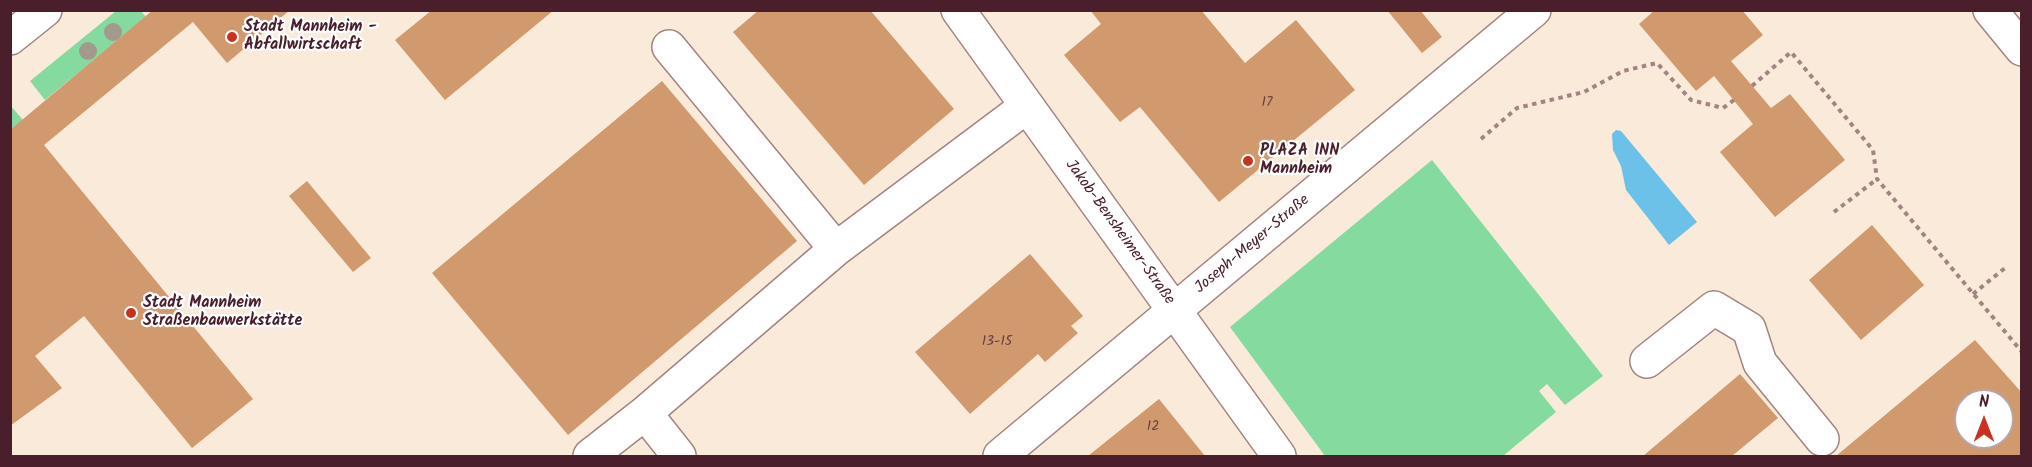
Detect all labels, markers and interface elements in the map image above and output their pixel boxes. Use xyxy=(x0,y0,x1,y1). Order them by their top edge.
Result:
place label: Stadt Mannheim - Abfallwirtschaft xyxy=(244,18,377,56)
marker: Stadt Mannheim - Abfallwirtschaft xyxy=(225,30,239,44)
house number: 17 xyxy=(1262,96,1272,112)
place label: PLAZA INN Mannheim xyxy=(1260,142,1339,180)
marker: PLAZA INN Mannheim xyxy=(1241,154,1255,168)
street label: Jakob-Bensheimer-Straße xyxy=(1060,157,1178,309)
street label: Joseph-Meyer-Straße xyxy=(1192,192,1314,298)
place label: Stadt Mannheim Straßenbauwerkstätte xyxy=(143,294,302,332)
marker: Stadt Mannheim Straßenbauwerkstätte xyxy=(124,306,138,320)
house number: 13-15 xyxy=(982,335,1012,351)
north arrow xyxy=(1954,389,2014,449)
text: N xyxy=(1979,390,1989,415)
house number: 12 xyxy=(1147,420,1159,436)

